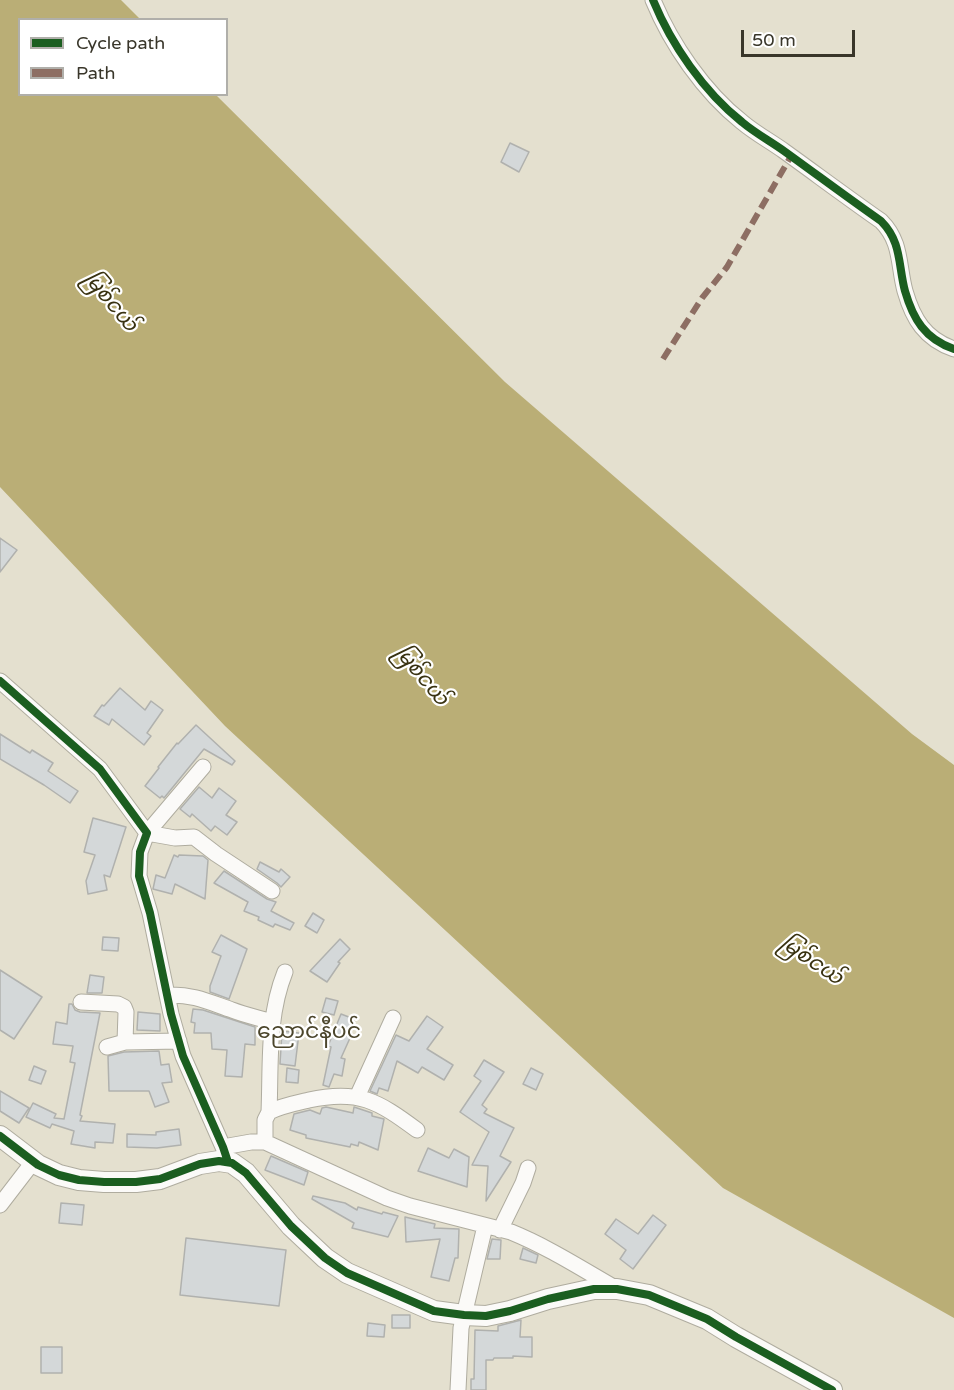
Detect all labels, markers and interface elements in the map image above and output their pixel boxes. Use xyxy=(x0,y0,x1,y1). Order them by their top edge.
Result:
legend xyxy=(18,18,228,96)
scale bar xyxy=(744,18,858,56)
text: 50 m xyxy=(752,29,796,51)
text: Cycle path xyxy=(76,32,165,54)
text: Path xyxy=(76,62,115,84)
water label: မြစ်ငယ် xyxy=(78,267,142,337)
water label: မြစ်ငယ် xyxy=(389,641,453,711)
water label: မြစ်ငယ် xyxy=(775,931,847,991)
district label: ညောင်နီပင် xyxy=(257,1019,361,1045)

